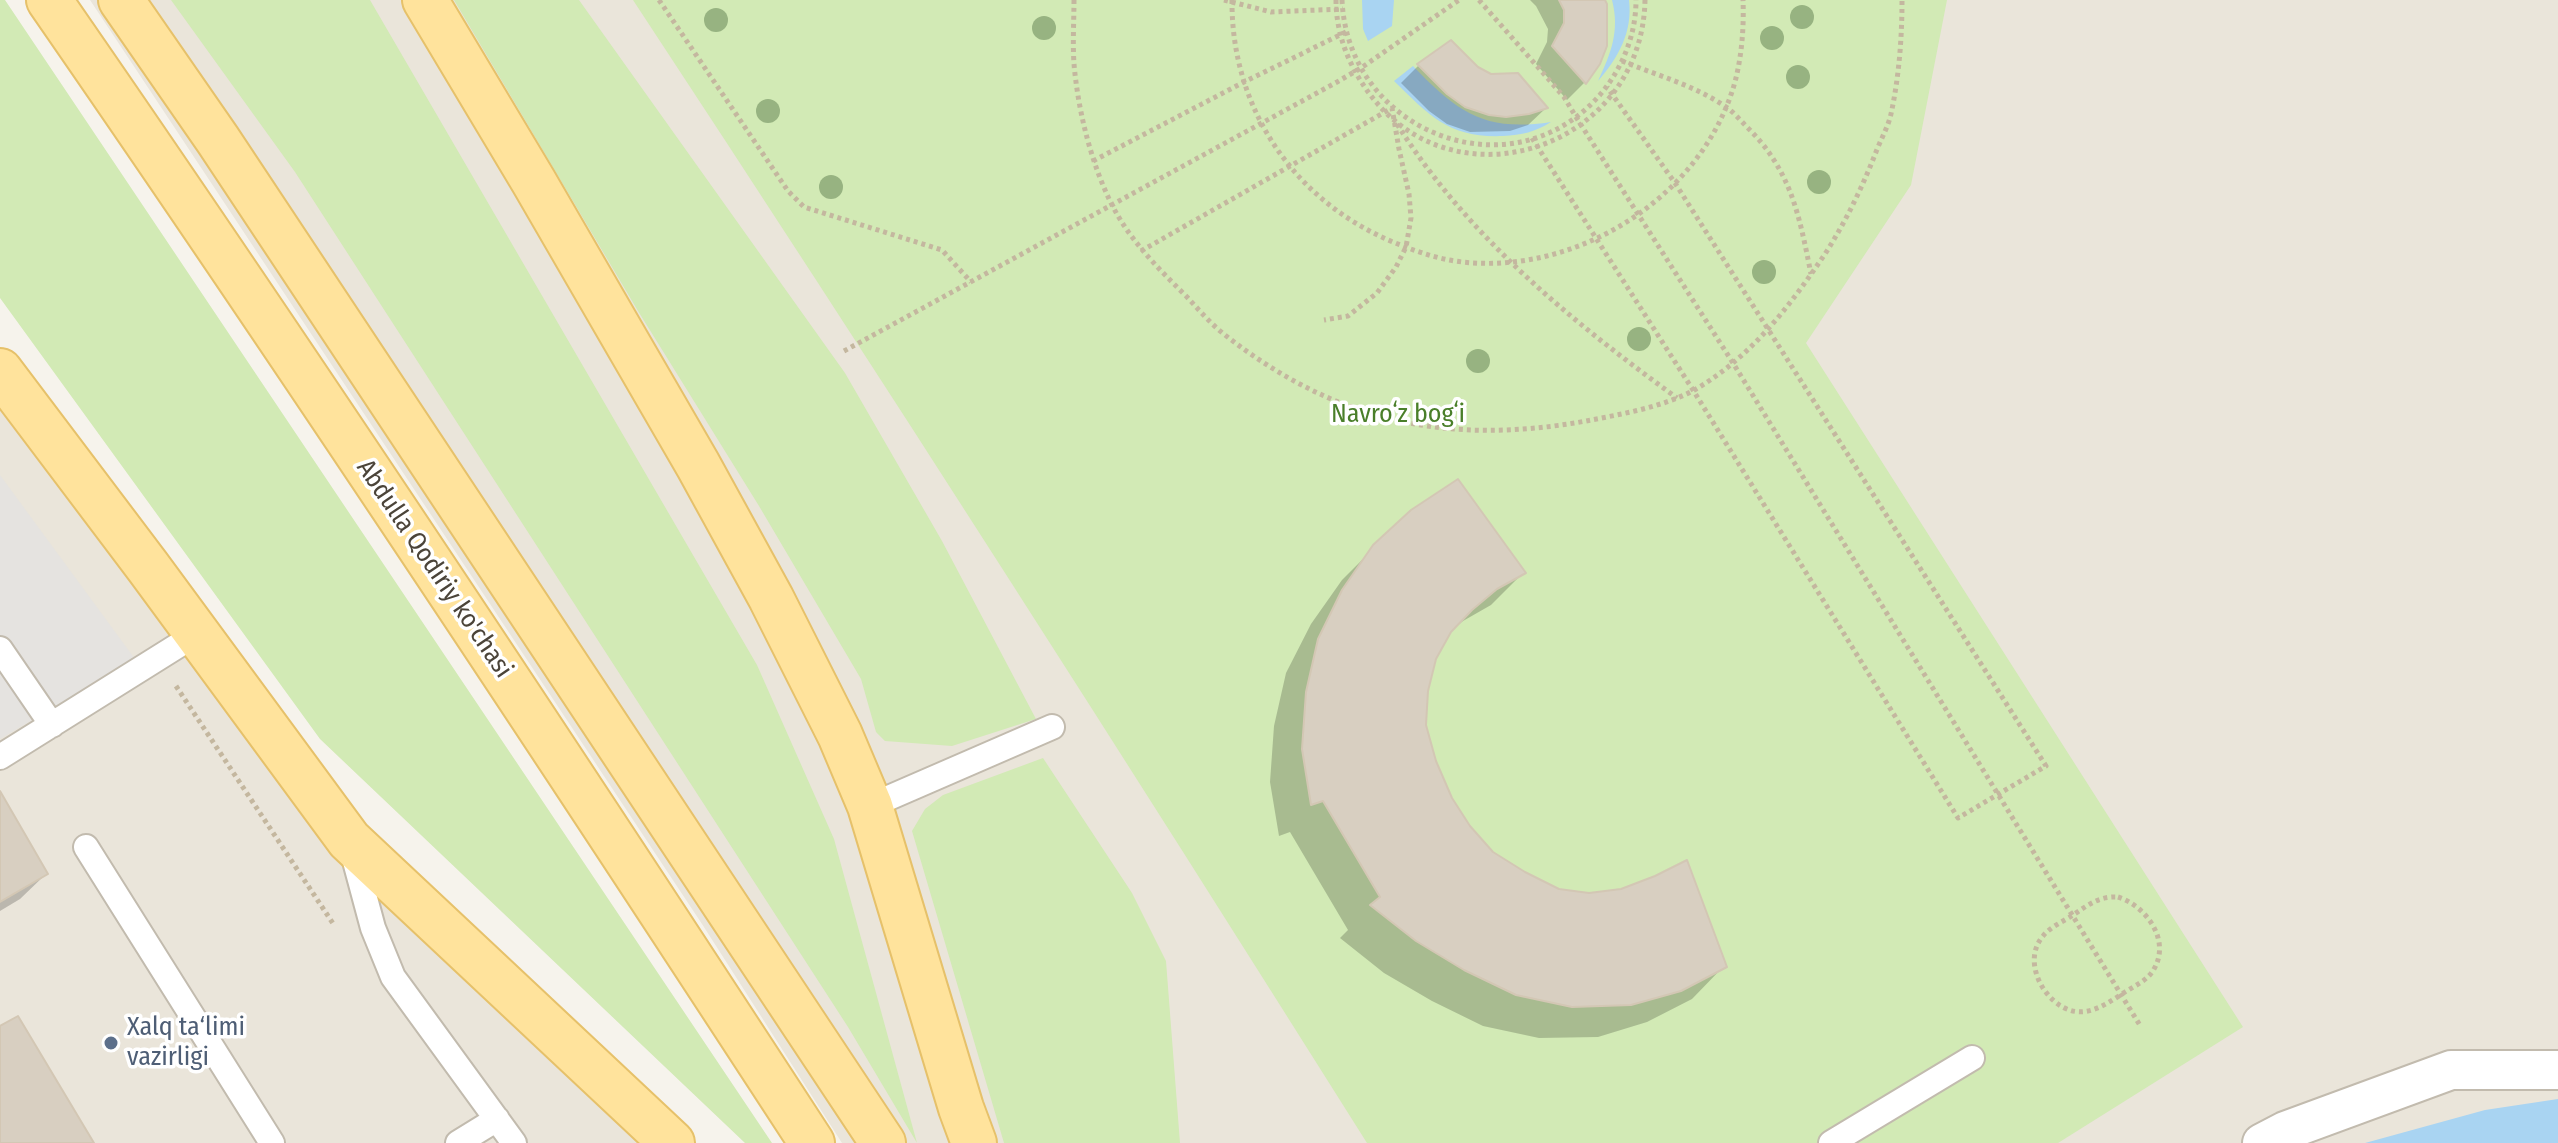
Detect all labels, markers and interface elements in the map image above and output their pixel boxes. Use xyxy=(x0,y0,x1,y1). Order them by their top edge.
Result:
park label: Navroʻz bogʻi xyxy=(1331,399,1465,431)
street label: Abdulla Qodiriy ko'chasi xyxy=(349,454,519,684)
place label: Xalq ta‘limi vazirligi xyxy=(127,1012,245,1074)
marker: Xalq ta‘limi vazirligi xyxy=(102,1034,120,1052)

